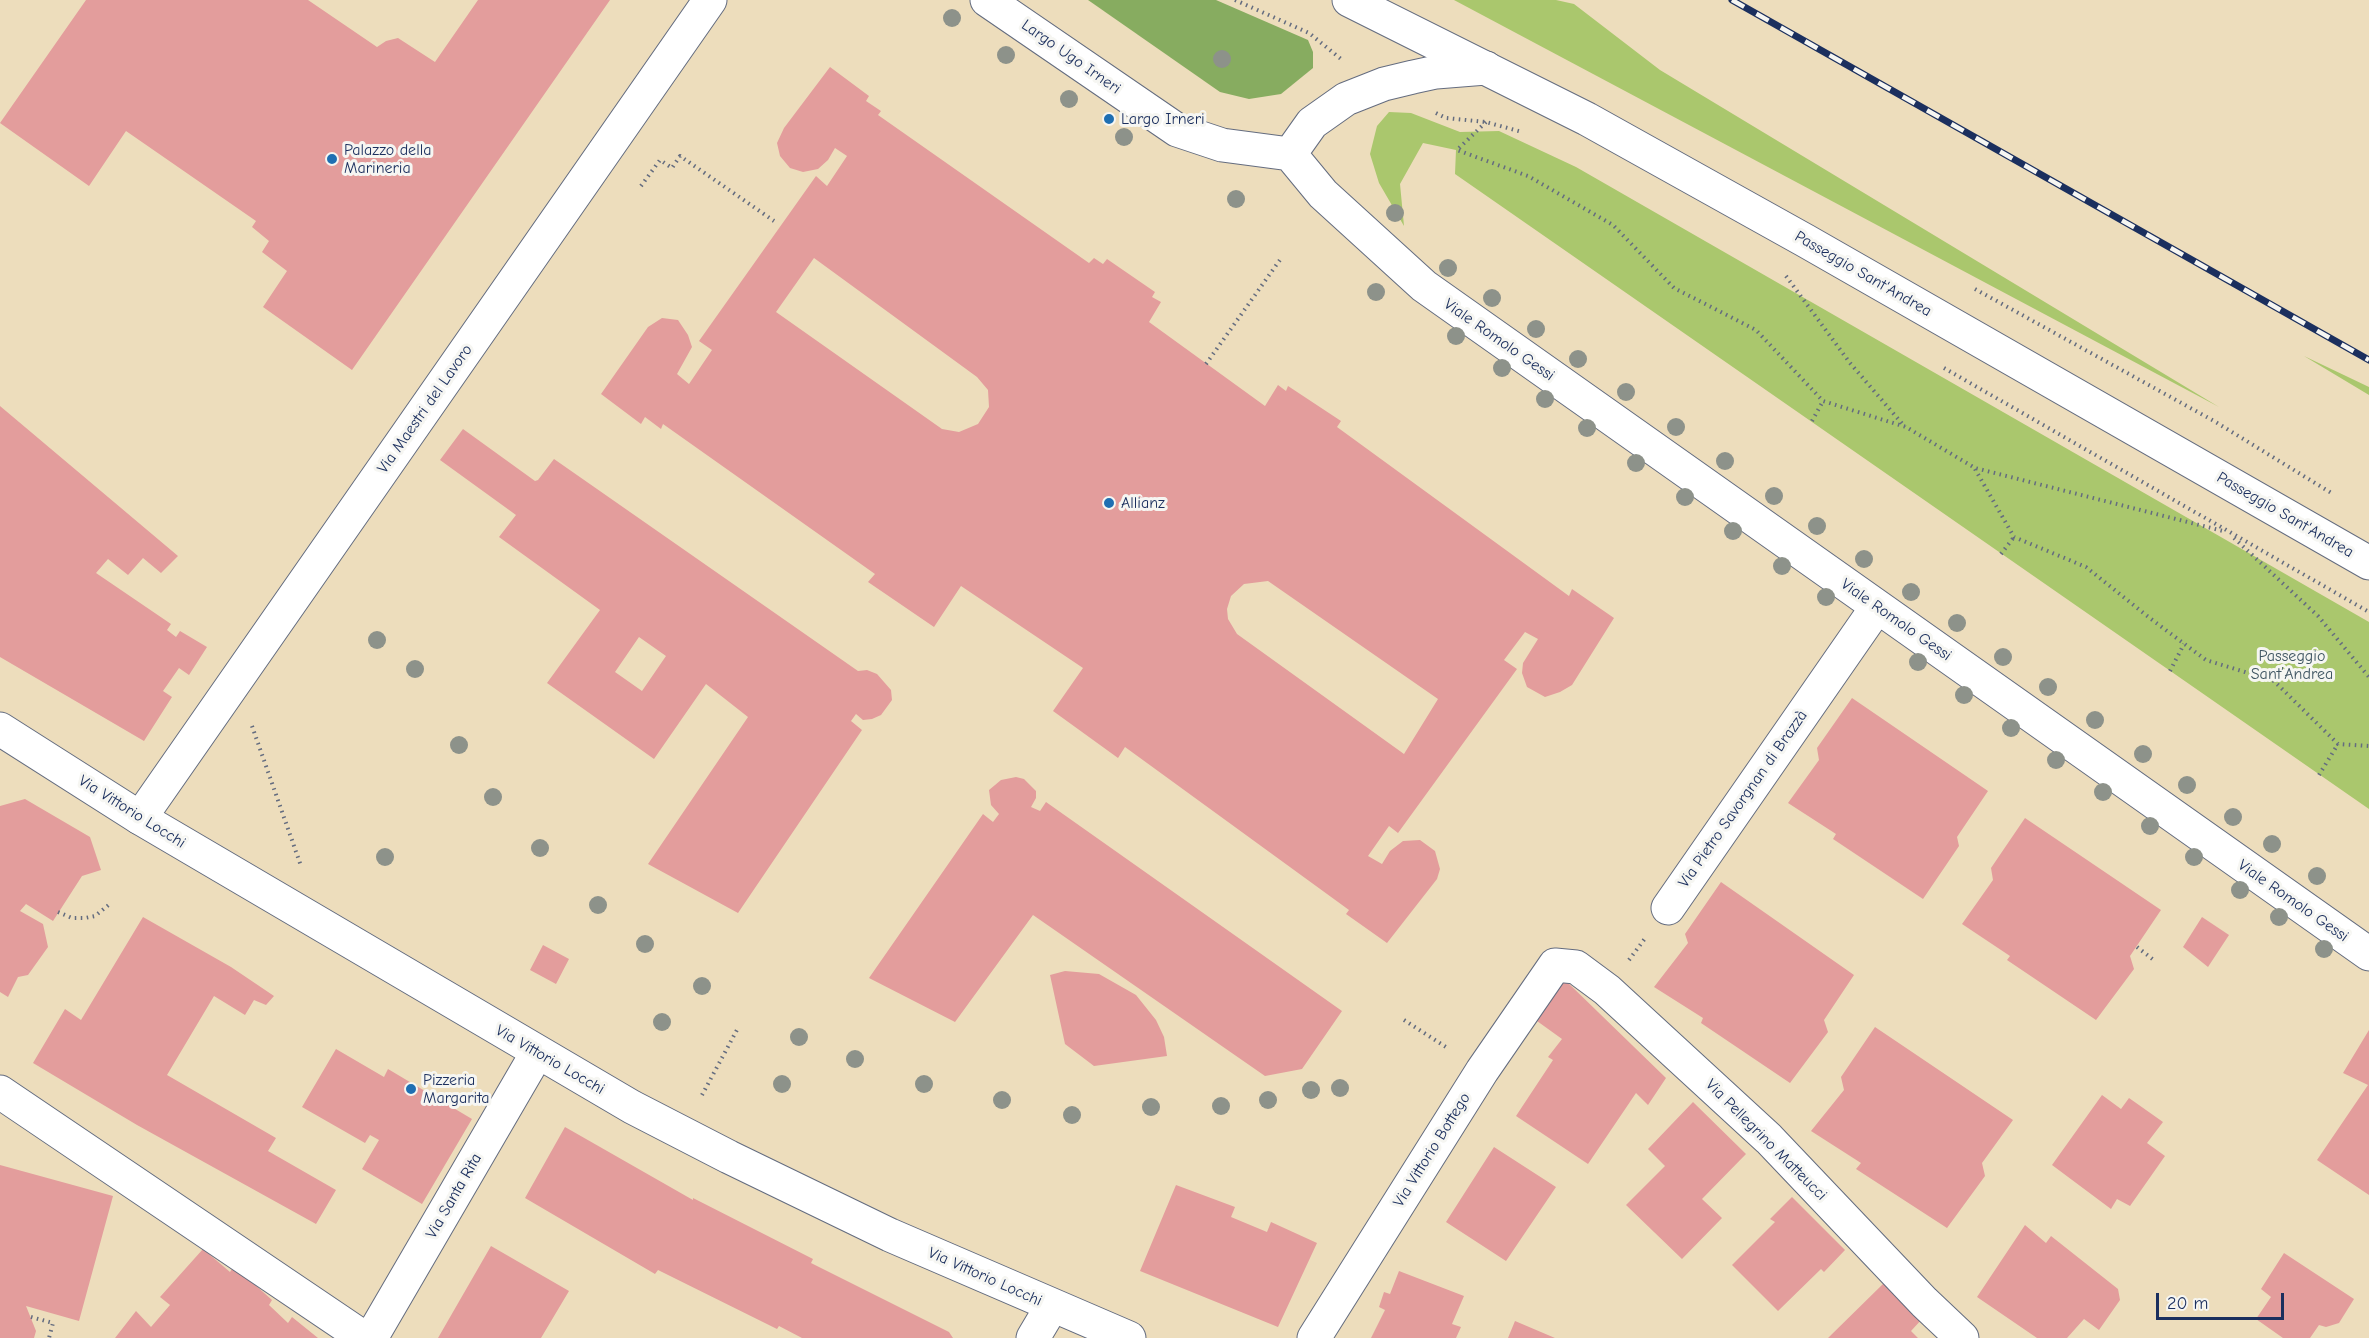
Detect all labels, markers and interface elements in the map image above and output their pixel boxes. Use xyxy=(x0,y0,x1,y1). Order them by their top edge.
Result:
street label: Largo Ugo Irneri xyxy=(1018,16,1124,98)
place label: Largo Irneri xyxy=(1121,109,1205,129)
marker: Largo Irneri xyxy=(1102,112,1116,126)
place label: Palazzo della Marineria xyxy=(344,140,431,178)
marker: Palazzo della Marineria xyxy=(325,152,339,166)
street label: Passeggio Sant'Andrea xyxy=(1791,227,1935,321)
street label: Viale Romolo Gessi xyxy=(1440,295,1558,385)
street label: Via Maestri del Lavoro xyxy=(373,341,477,477)
street label: Passeggio Sant'Andrea xyxy=(2213,468,2357,562)
place label: Allianz xyxy=(1121,493,1165,513)
marker: Allianz xyxy=(1102,496,1116,510)
street label: Viale Romolo Gessi xyxy=(1837,575,1955,665)
park label: Passeggio Sant’Andrea xyxy=(2251,646,2333,684)
street label: Via Pietro Savorgnan di Brazzà xyxy=(1674,707,1812,891)
street label: Via Vittorio Locchi xyxy=(75,771,189,853)
street label: Viale Romolo Gessi xyxy=(2234,856,2352,946)
street label: Via Vittorio Locchi xyxy=(492,1021,608,1099)
place label: Pizzeria Margarita xyxy=(423,1070,490,1108)
street label: Via Pellegrino Matteucci xyxy=(1701,1075,1831,1205)
marker: Pizzeria Margarita xyxy=(404,1082,418,1096)
street label: Via Vittorio Bottego xyxy=(1389,1089,1475,1211)
street label: Via Santa Rita xyxy=(422,1150,486,1242)
street label: Via Vittorio Locchi xyxy=(925,1243,1045,1311)
scale bar xyxy=(2159,1281,2286,1319)
text: 20 m xyxy=(2167,1293,2208,1314)

